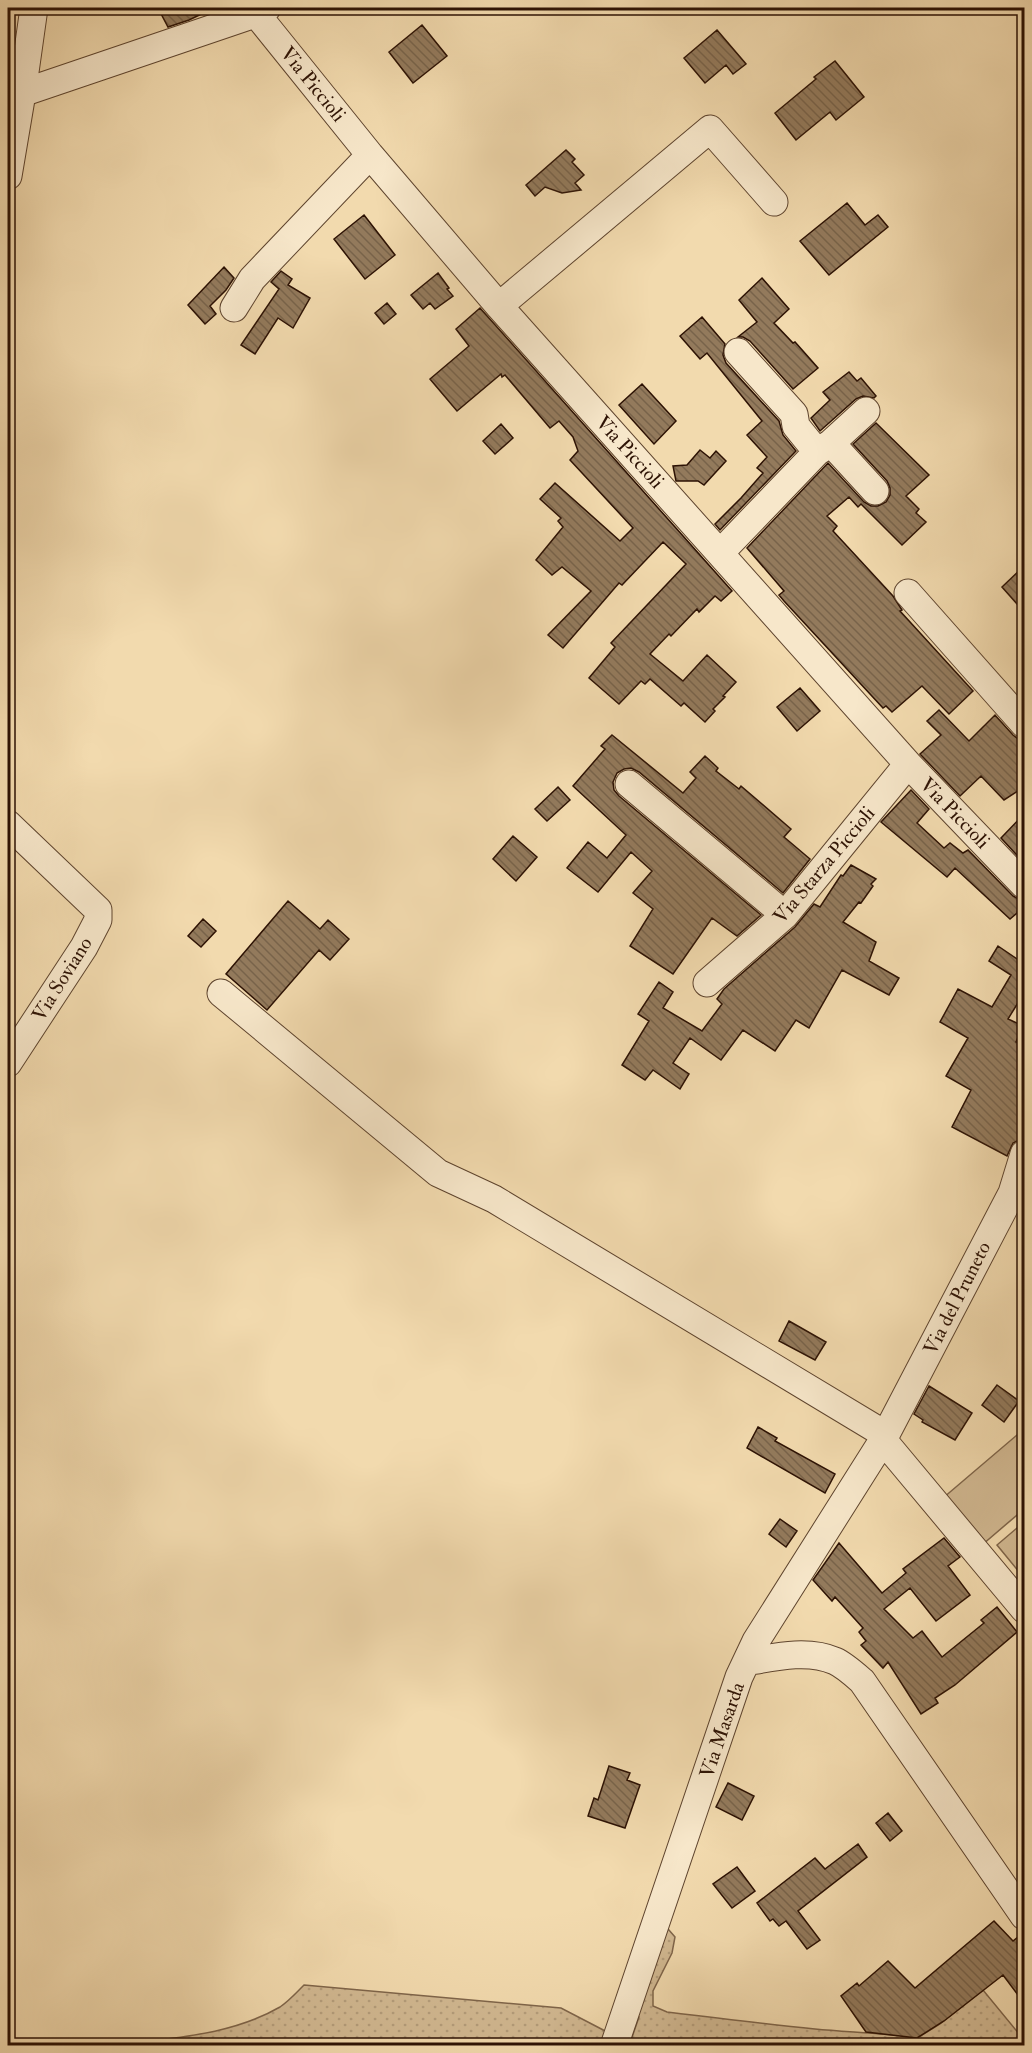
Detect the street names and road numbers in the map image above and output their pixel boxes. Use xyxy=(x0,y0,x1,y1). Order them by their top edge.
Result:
street label: Via Piccioli xyxy=(275,41,351,127)
street label: Via Piccioli xyxy=(591,410,669,494)
street label: Via Piccioli xyxy=(915,772,995,854)
street label: Via Starza Piccioli xyxy=(768,801,880,929)
street label: Via Soviano xyxy=(26,932,98,1026)
street label: Via del Pruneto xyxy=(918,1237,996,1359)
street label: Via Masarda xyxy=(694,1678,750,1781)

